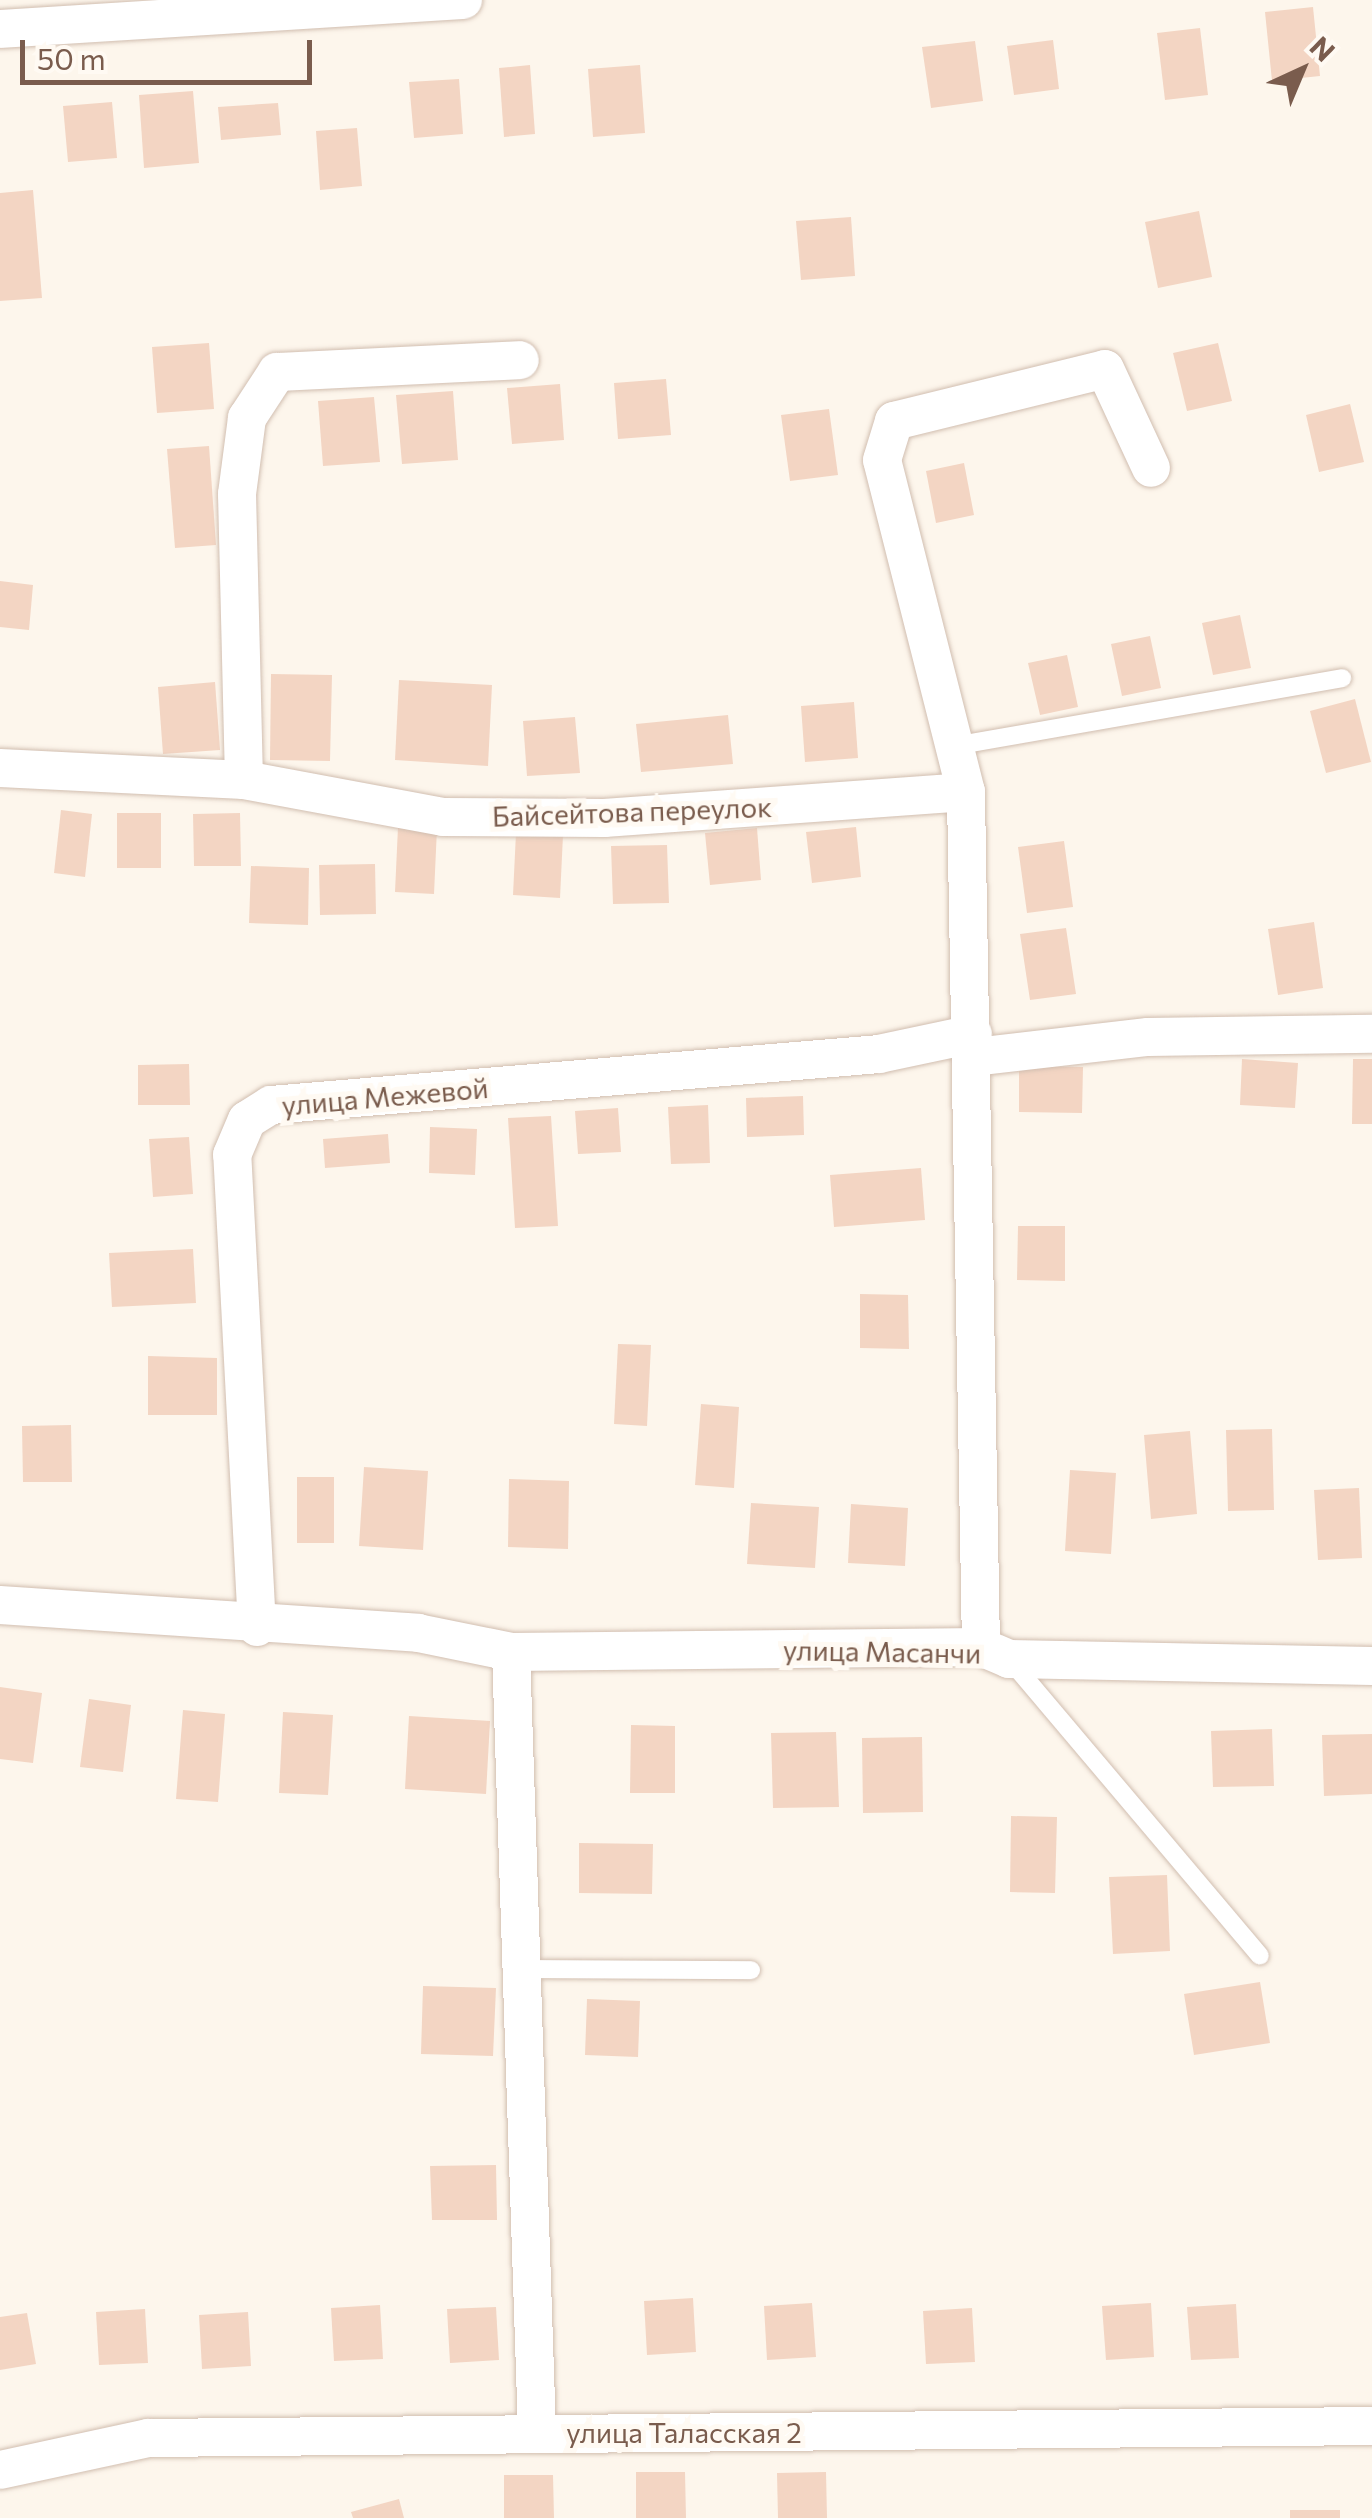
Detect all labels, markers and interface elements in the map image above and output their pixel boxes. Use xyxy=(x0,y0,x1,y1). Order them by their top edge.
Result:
scale bar xyxy=(25,20,318,82)
north arrow xyxy=(1252,20,1352,120)
text: N xyxy=(1303,29,1342,68)
text: 50 m xyxy=(37,39,106,76)
street label: Байсейтова переулок xyxy=(491,789,773,833)
street label: улица Межевой xyxy=(280,1070,490,1122)
street label: улица Масанчи xyxy=(783,1632,981,1670)
street label: улица Таласская 2 xyxy=(566,2415,802,2449)

